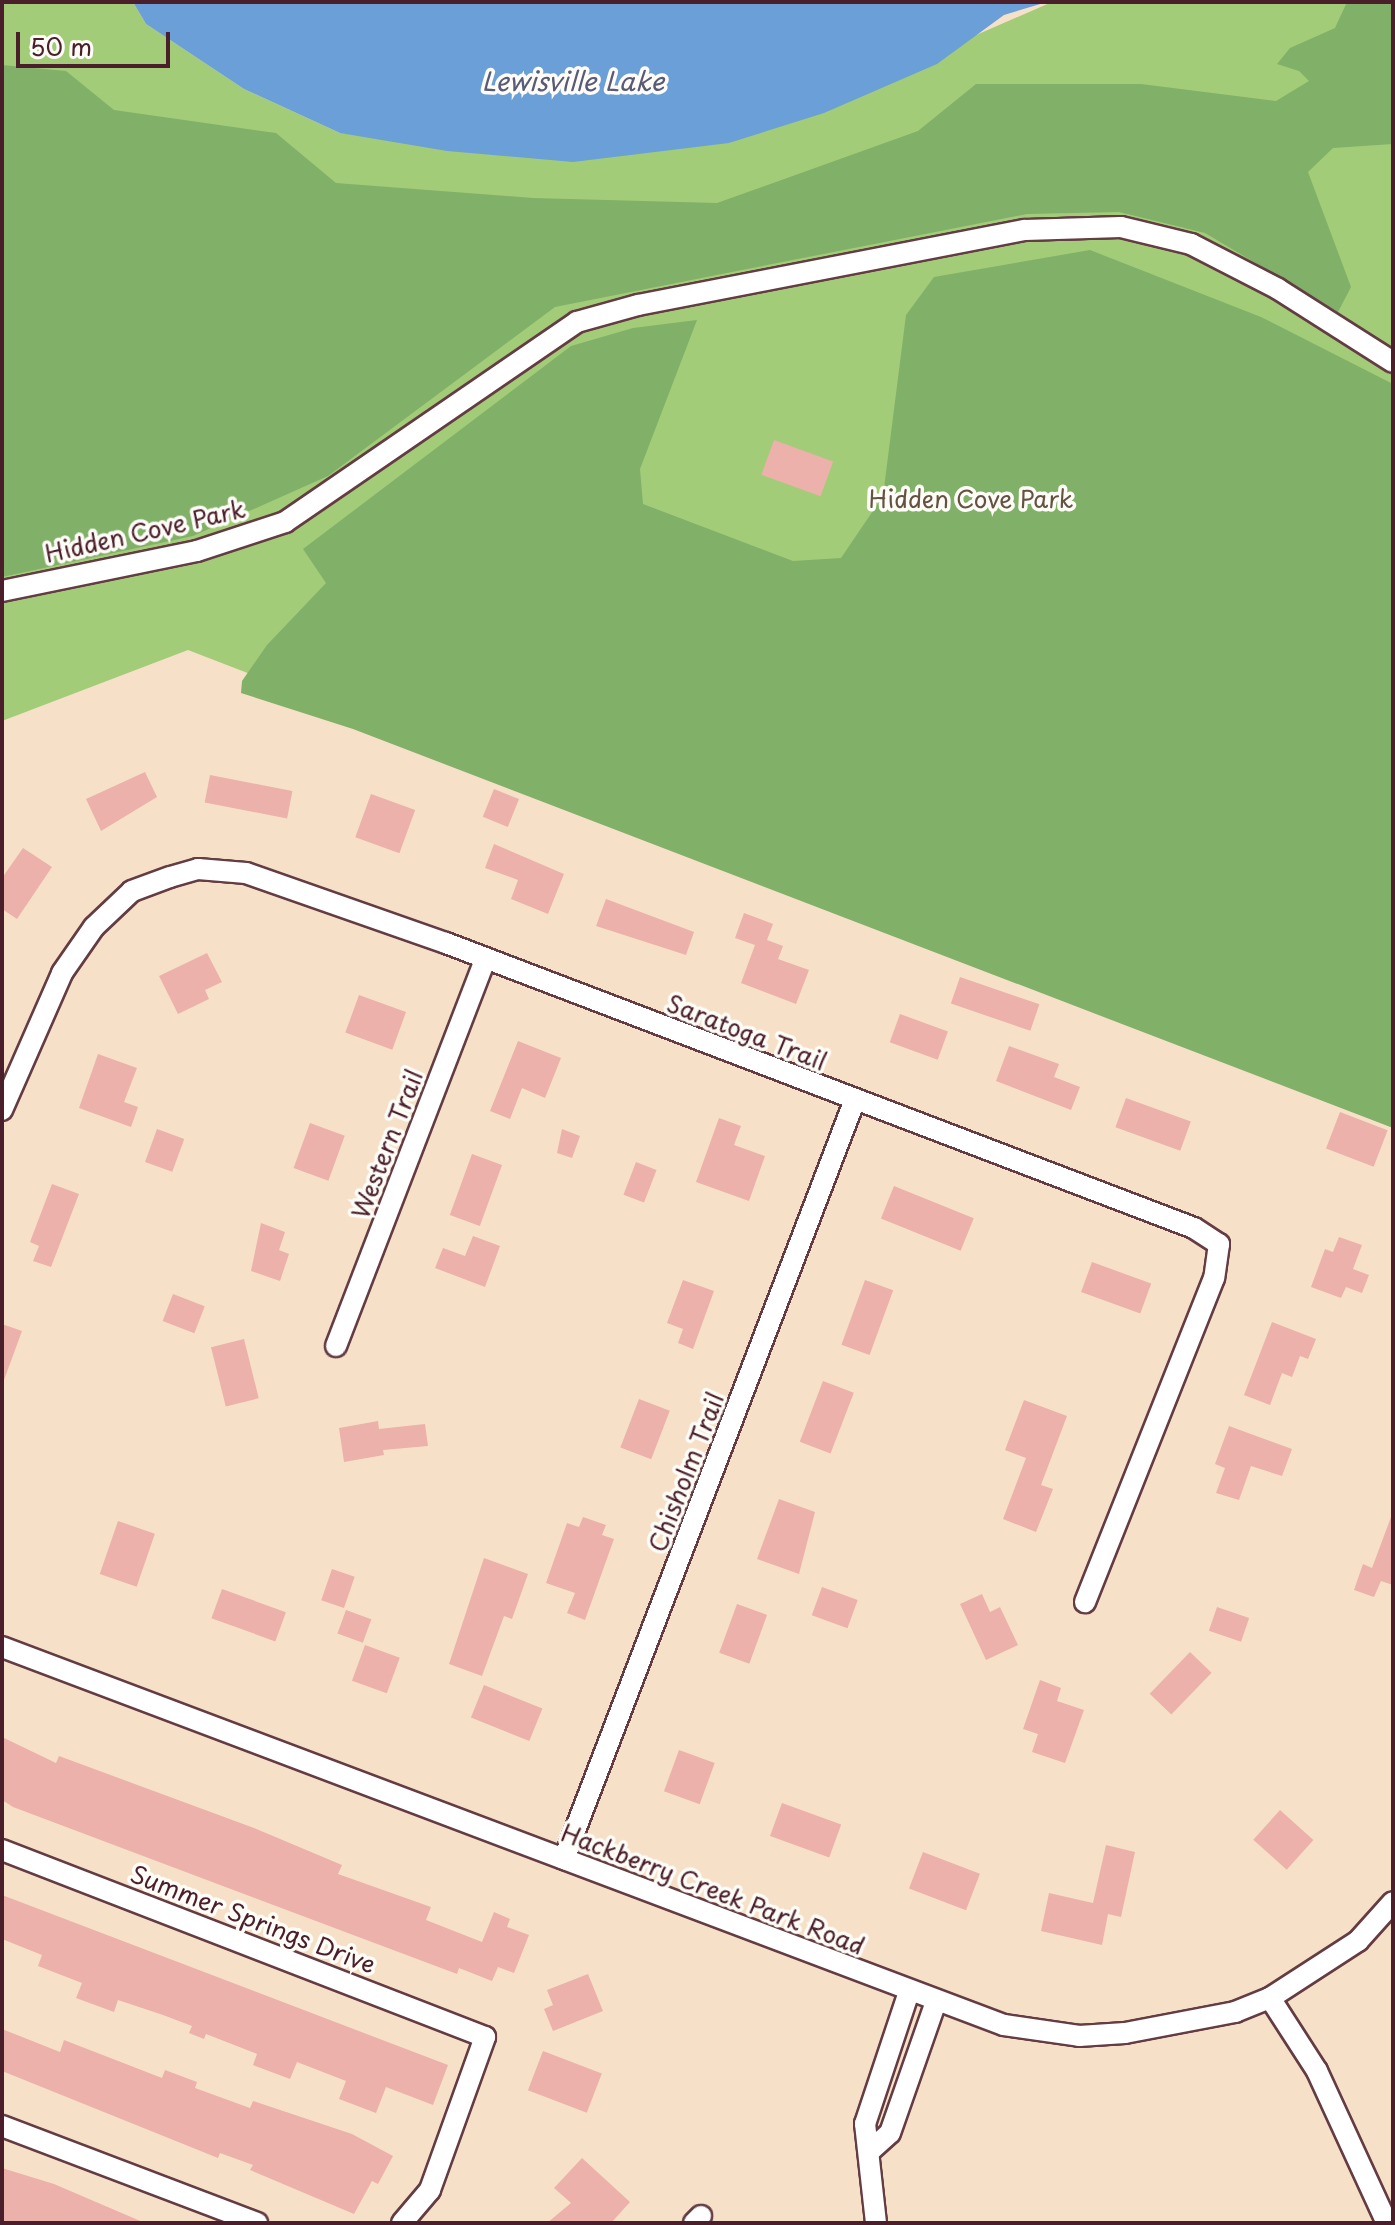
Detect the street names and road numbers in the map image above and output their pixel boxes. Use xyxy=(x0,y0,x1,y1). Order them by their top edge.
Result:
street label: Hidden Cove Park xyxy=(42,494,248,568)
street label: Saratoga Trail xyxy=(663,988,831,1076)
street label: Western Trail xyxy=(345,1065,429,1223)
street label: Chisholm Trail xyxy=(642,1388,730,1556)
street label: Hackberry Creek Park Road xyxy=(557,1818,869,1960)
street label: Summer Springs Drive xyxy=(127,1859,379,1979)

